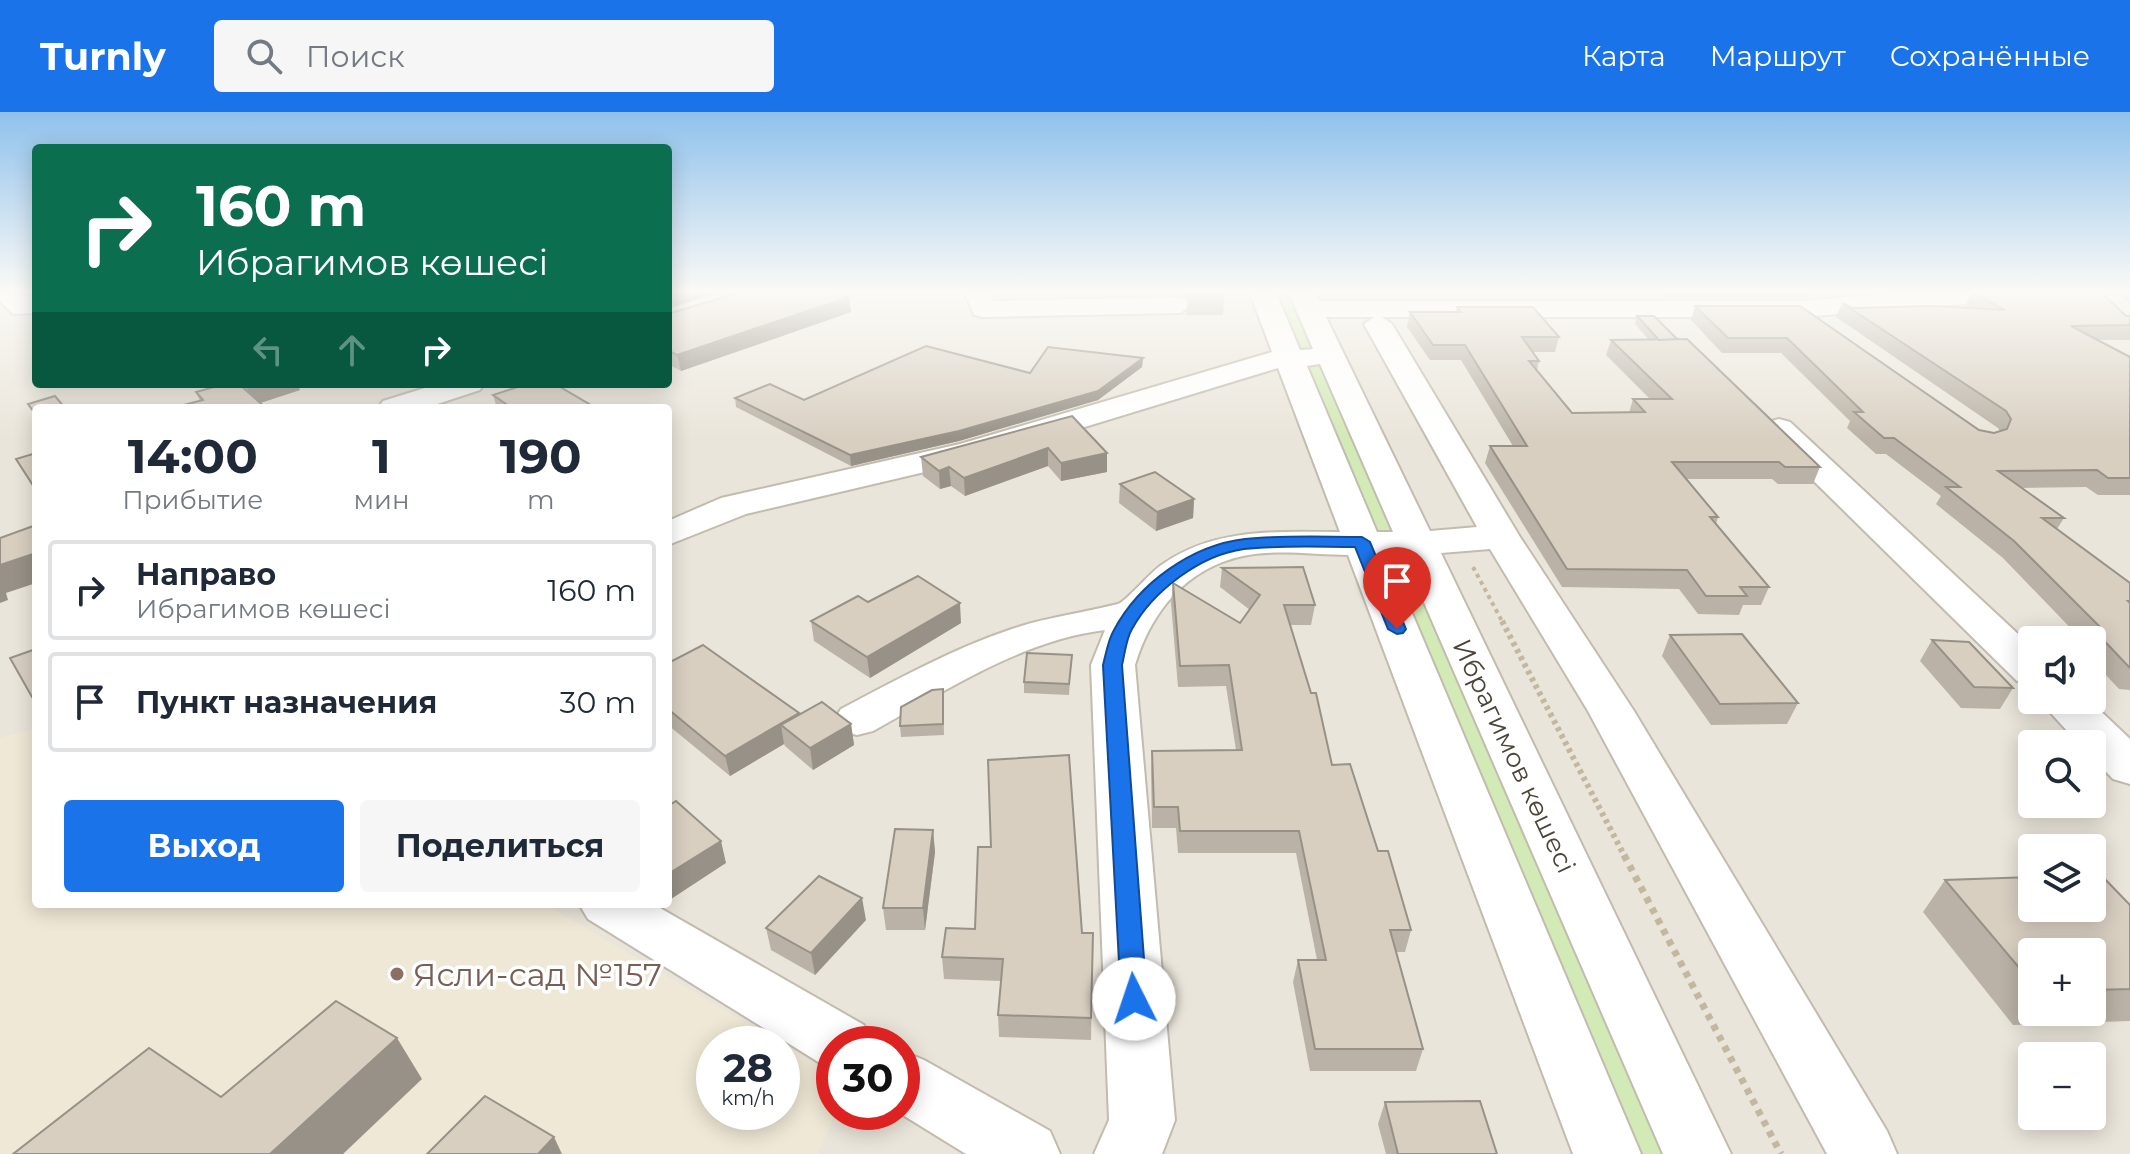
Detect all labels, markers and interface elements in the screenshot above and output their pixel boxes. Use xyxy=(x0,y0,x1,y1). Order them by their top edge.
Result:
search box xyxy=(214,20,774,92)
text: Turnly xyxy=(40,33,166,80)
icon: search xyxy=(242,34,286,78)
text: Поиск xyxy=(306,38,405,75)
text: Карта xyxy=(1582,39,1666,73)
text: Маршрут xyxy=(1710,39,1846,73)
text: Сохранённые xyxy=(1890,39,2090,73)
text: 160 m xyxy=(196,172,366,240)
icon: right xyxy=(64,176,168,280)
text: Ибрагимов көшесі xyxy=(196,240,548,284)
icon: left xyxy=(246,328,290,372)
icon: ahead xyxy=(330,328,374,372)
icon: right xyxy=(414,328,458,372)
text: 14:00 xyxy=(128,427,258,485)
text: 1 xyxy=(372,427,391,485)
text: 190 xyxy=(500,427,582,485)
text: Прибытие xyxy=(122,484,263,516)
text: мин xyxy=(353,484,409,516)
text: m xyxy=(527,484,555,516)
pin xyxy=(1363,547,1431,629)
text: Направо xyxy=(136,556,276,593)
icon: arrive xyxy=(1375,559,1419,603)
icon: right xyxy=(68,568,112,612)
text: 160 m xyxy=(547,572,636,609)
text: Ибрагимов көшесі xyxy=(136,593,391,625)
map controls xyxy=(2018,626,2106,1130)
button: sound xyxy=(2018,626,2106,714)
street label: Ибрагимов көшесі xyxy=(1446,634,1582,878)
icon: arrive xyxy=(68,680,112,724)
text: Пункт назначения xyxy=(136,684,437,721)
text: 30 m xyxy=(560,684,636,721)
button: search xyxy=(2018,730,2106,818)
button: Выход xyxy=(64,800,344,892)
button: Поделиться xyxy=(360,800,640,892)
button: layers xyxy=(2018,834,2106,922)
button: + xyxy=(2018,938,2106,1026)
place label: Ясли-сад №157 xyxy=(413,955,662,994)
position arrow xyxy=(1092,957,1176,1041)
marker: Ясли-сад №157 xyxy=(388,965,406,983)
speed limit sign: 30 xyxy=(816,1026,920,1130)
button: − xyxy=(2018,1042,2106,1130)
text: 28 xyxy=(723,1043,773,1092)
text: km/h xyxy=(721,1086,775,1110)

